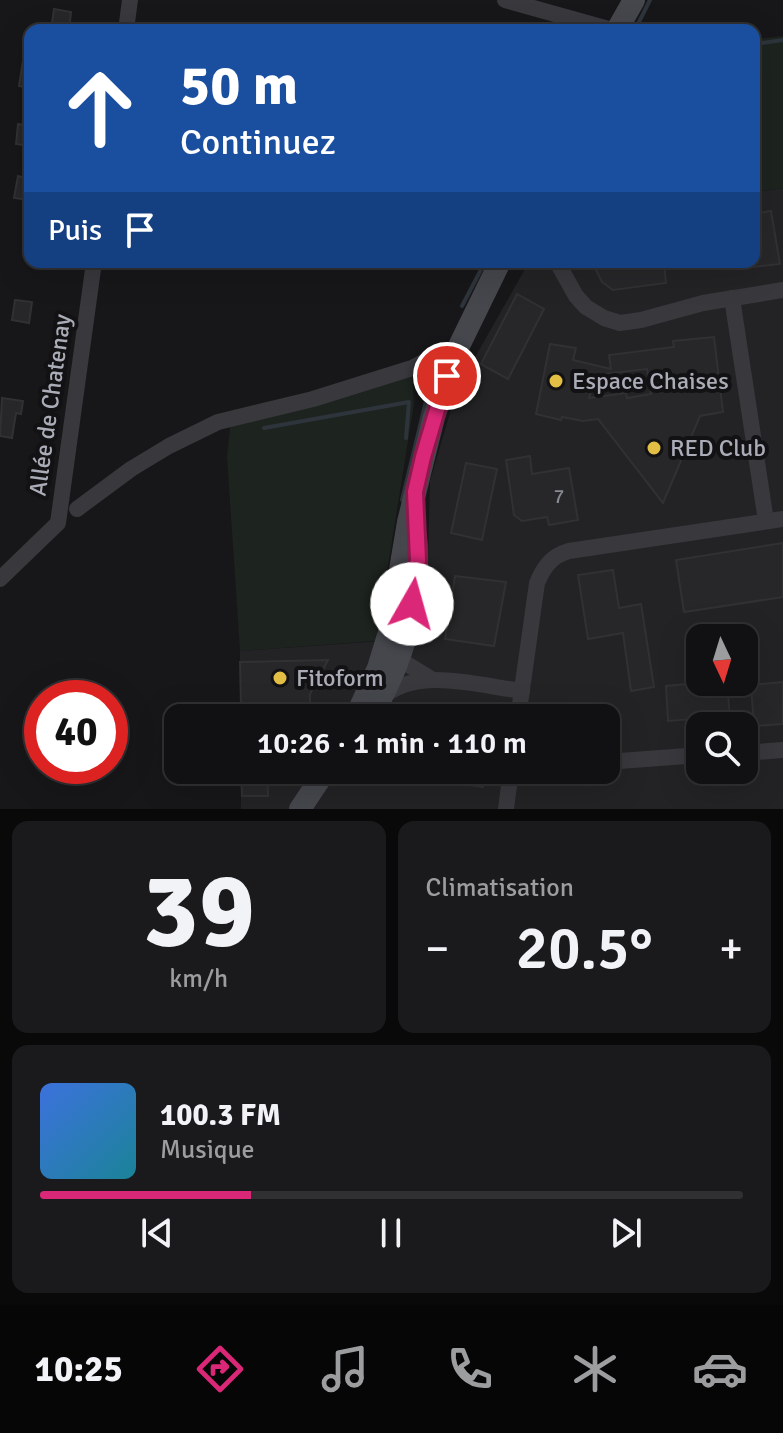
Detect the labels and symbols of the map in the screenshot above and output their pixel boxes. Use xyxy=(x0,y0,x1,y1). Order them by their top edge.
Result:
street label: Allée de Chatenay xyxy=(22,312,78,498)
pin xyxy=(413,342,481,410)
place label: Espace Chaises xyxy=(572,366,729,396)
marker: Espace Chaises xyxy=(547,372,565,390)
place label: RED Club xyxy=(670,433,766,463)
marker: RED Club xyxy=(645,439,663,457)
house number: 7 xyxy=(554,484,564,509)
position arrow xyxy=(370,562,454,646)
north arrow xyxy=(686,624,758,696)
place label: Fitoform xyxy=(296,663,384,693)
marker: Fitoform xyxy=(271,669,289,687)
speed limit sign: 40 xyxy=(24,680,128,784)

